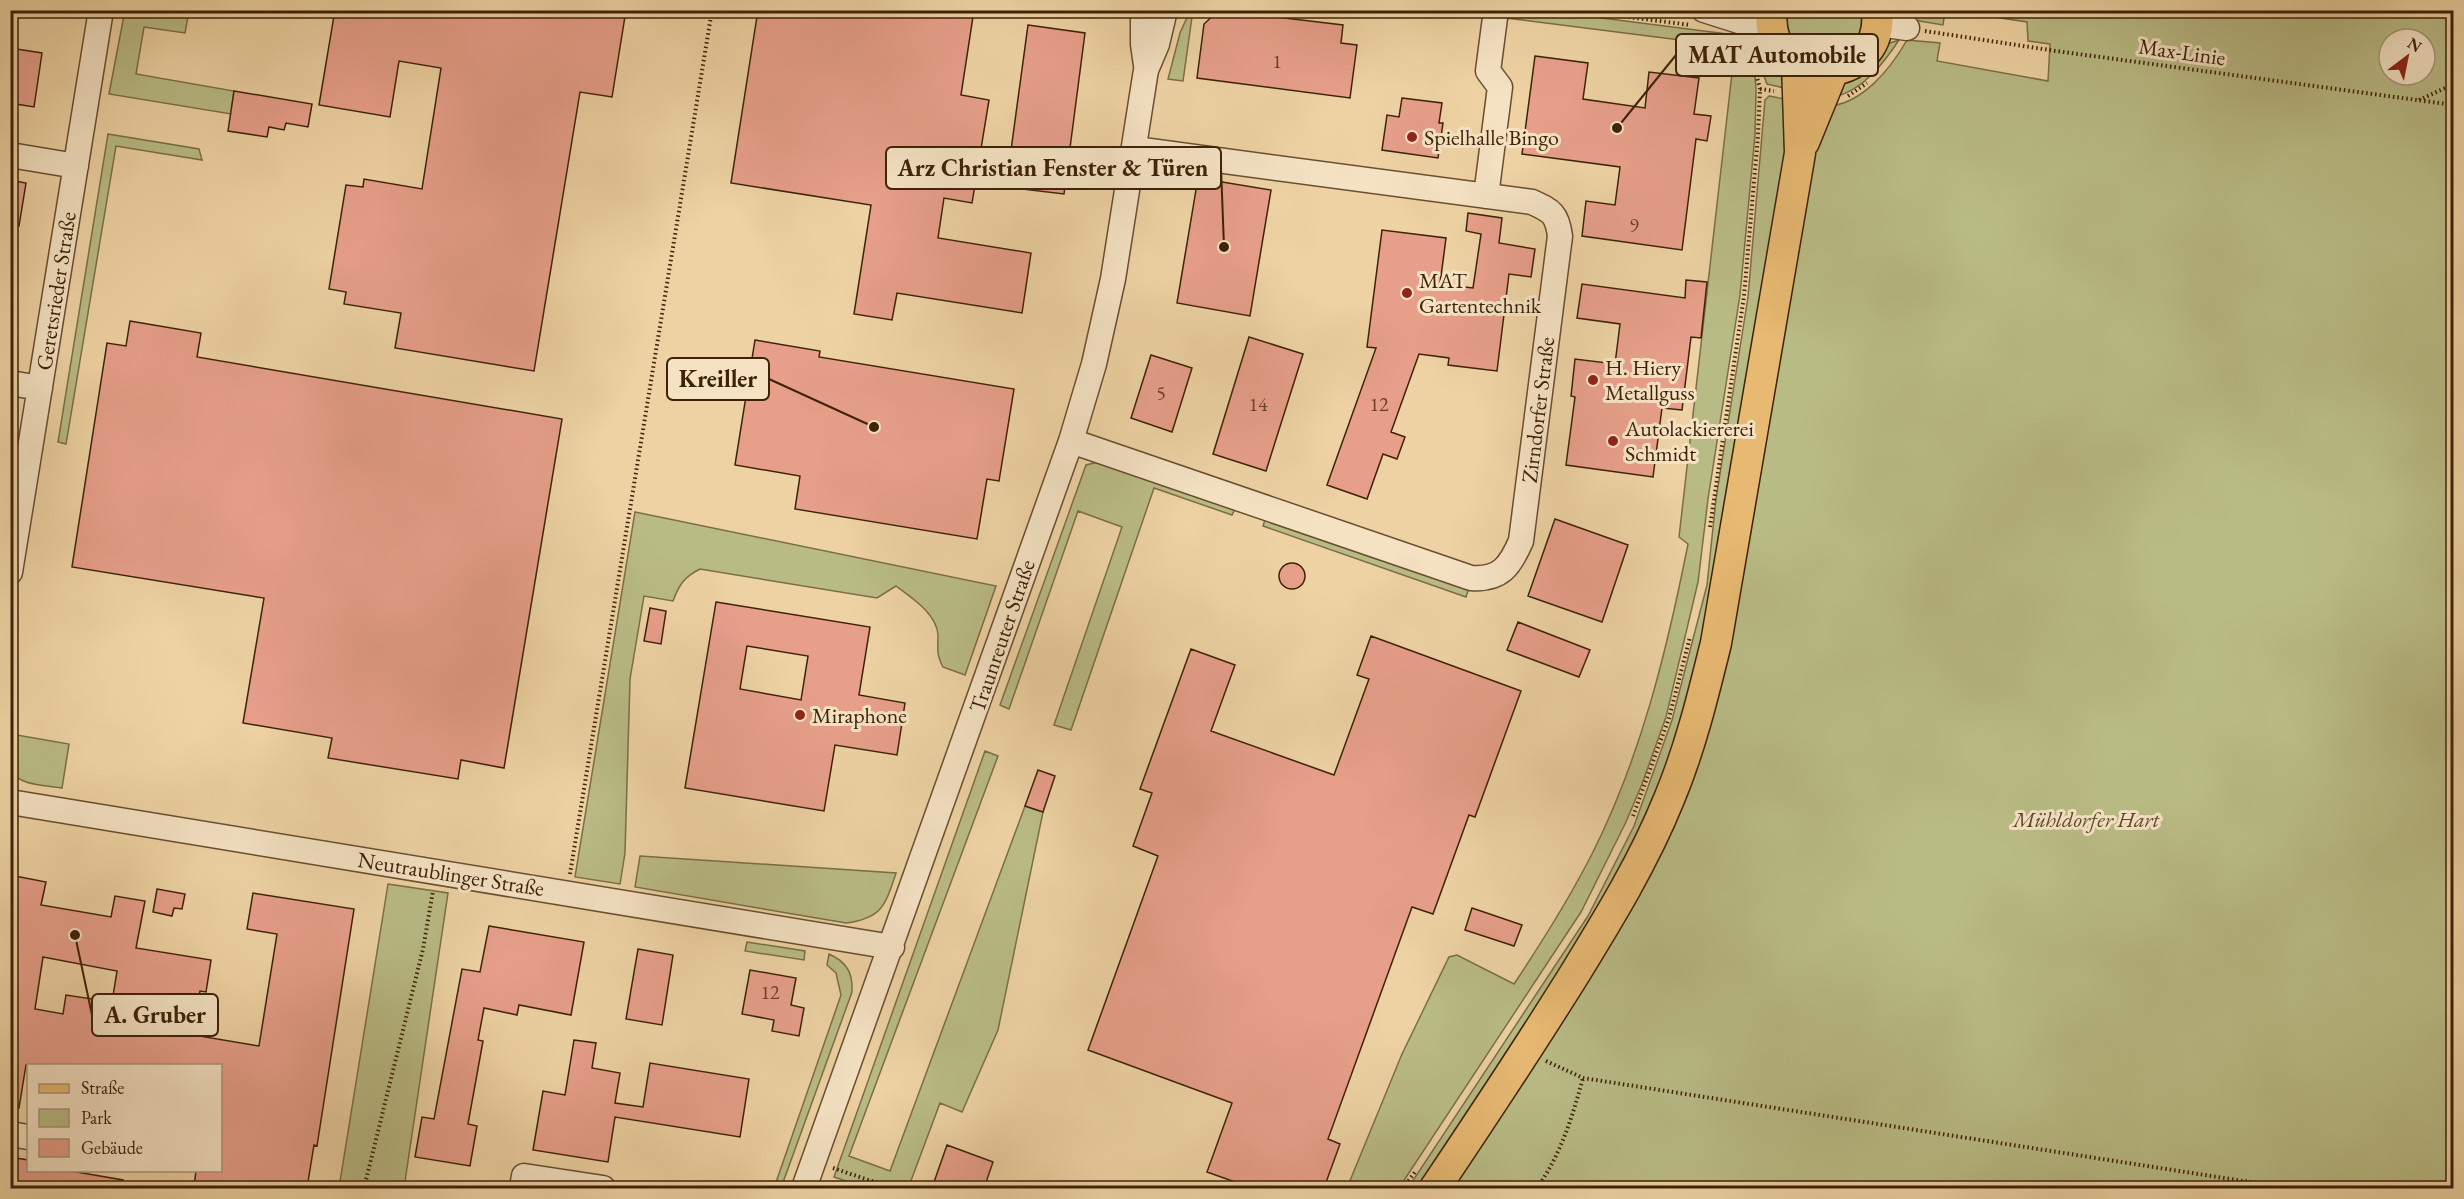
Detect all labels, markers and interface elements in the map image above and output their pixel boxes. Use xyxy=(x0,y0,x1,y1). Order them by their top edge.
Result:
north arrow xyxy=(2377,27,2437,87)
street label: Max-Linie xyxy=(2137,32,2228,73)
text: N xyxy=(2404,32,2426,57)
callout: MAT Automobile xyxy=(1676,34,1878,76)
text: MAT Automobile xyxy=(1688,39,1866,70)
house number: 1 xyxy=(1272,48,1282,74)
place label: Spielhalle Bingo xyxy=(1424,123,1559,152)
marker: Spielhalle Bingo xyxy=(1405,130,1419,144)
callout: Arz Christian Fenster & Türen xyxy=(886,147,1221,189)
text: Arz Christian Fenster & Türen xyxy=(897,152,1209,183)
street label: Geretsrieder Straße xyxy=(29,209,83,372)
house number: 9 xyxy=(1629,212,1639,238)
place label: MAT Gartentechnik xyxy=(1419,266,1542,320)
marker: MAT Gartentechnik xyxy=(1400,286,1414,300)
street label: Zirndorfer Straße xyxy=(1515,335,1561,485)
place label: H. Hiery Metallguss xyxy=(1605,353,1695,407)
callout: Kreiller xyxy=(667,358,769,400)
text: Kreiller xyxy=(679,363,757,394)
marker: H. Hiery Metallguss xyxy=(1586,373,1600,387)
house number: 5 xyxy=(1156,380,1166,406)
house number: 14 xyxy=(1248,391,1268,417)
house number: 12 xyxy=(1369,391,1389,417)
place label: Autolackiererei Schmidt xyxy=(1624,414,1754,468)
marker: Autolackiererei Schmidt xyxy=(1606,434,1620,448)
street label: Traunreuter Straße xyxy=(962,555,1042,716)
place label: Miraphone xyxy=(812,701,907,730)
marker: Miraphone xyxy=(793,708,807,722)
park label: Mühldorfer Hart xyxy=(2011,805,2161,834)
street label: Neutraublinger Straße xyxy=(356,845,547,903)
house number: 12 xyxy=(760,979,780,1005)
callout: A. Gruber xyxy=(92,994,218,1036)
text: A. Gruber xyxy=(103,999,206,1030)
legend xyxy=(27,1064,222,1172)
text: Straße xyxy=(81,1076,124,1099)
text: Park xyxy=(81,1106,112,1129)
text: Gebäude xyxy=(81,1136,143,1159)

